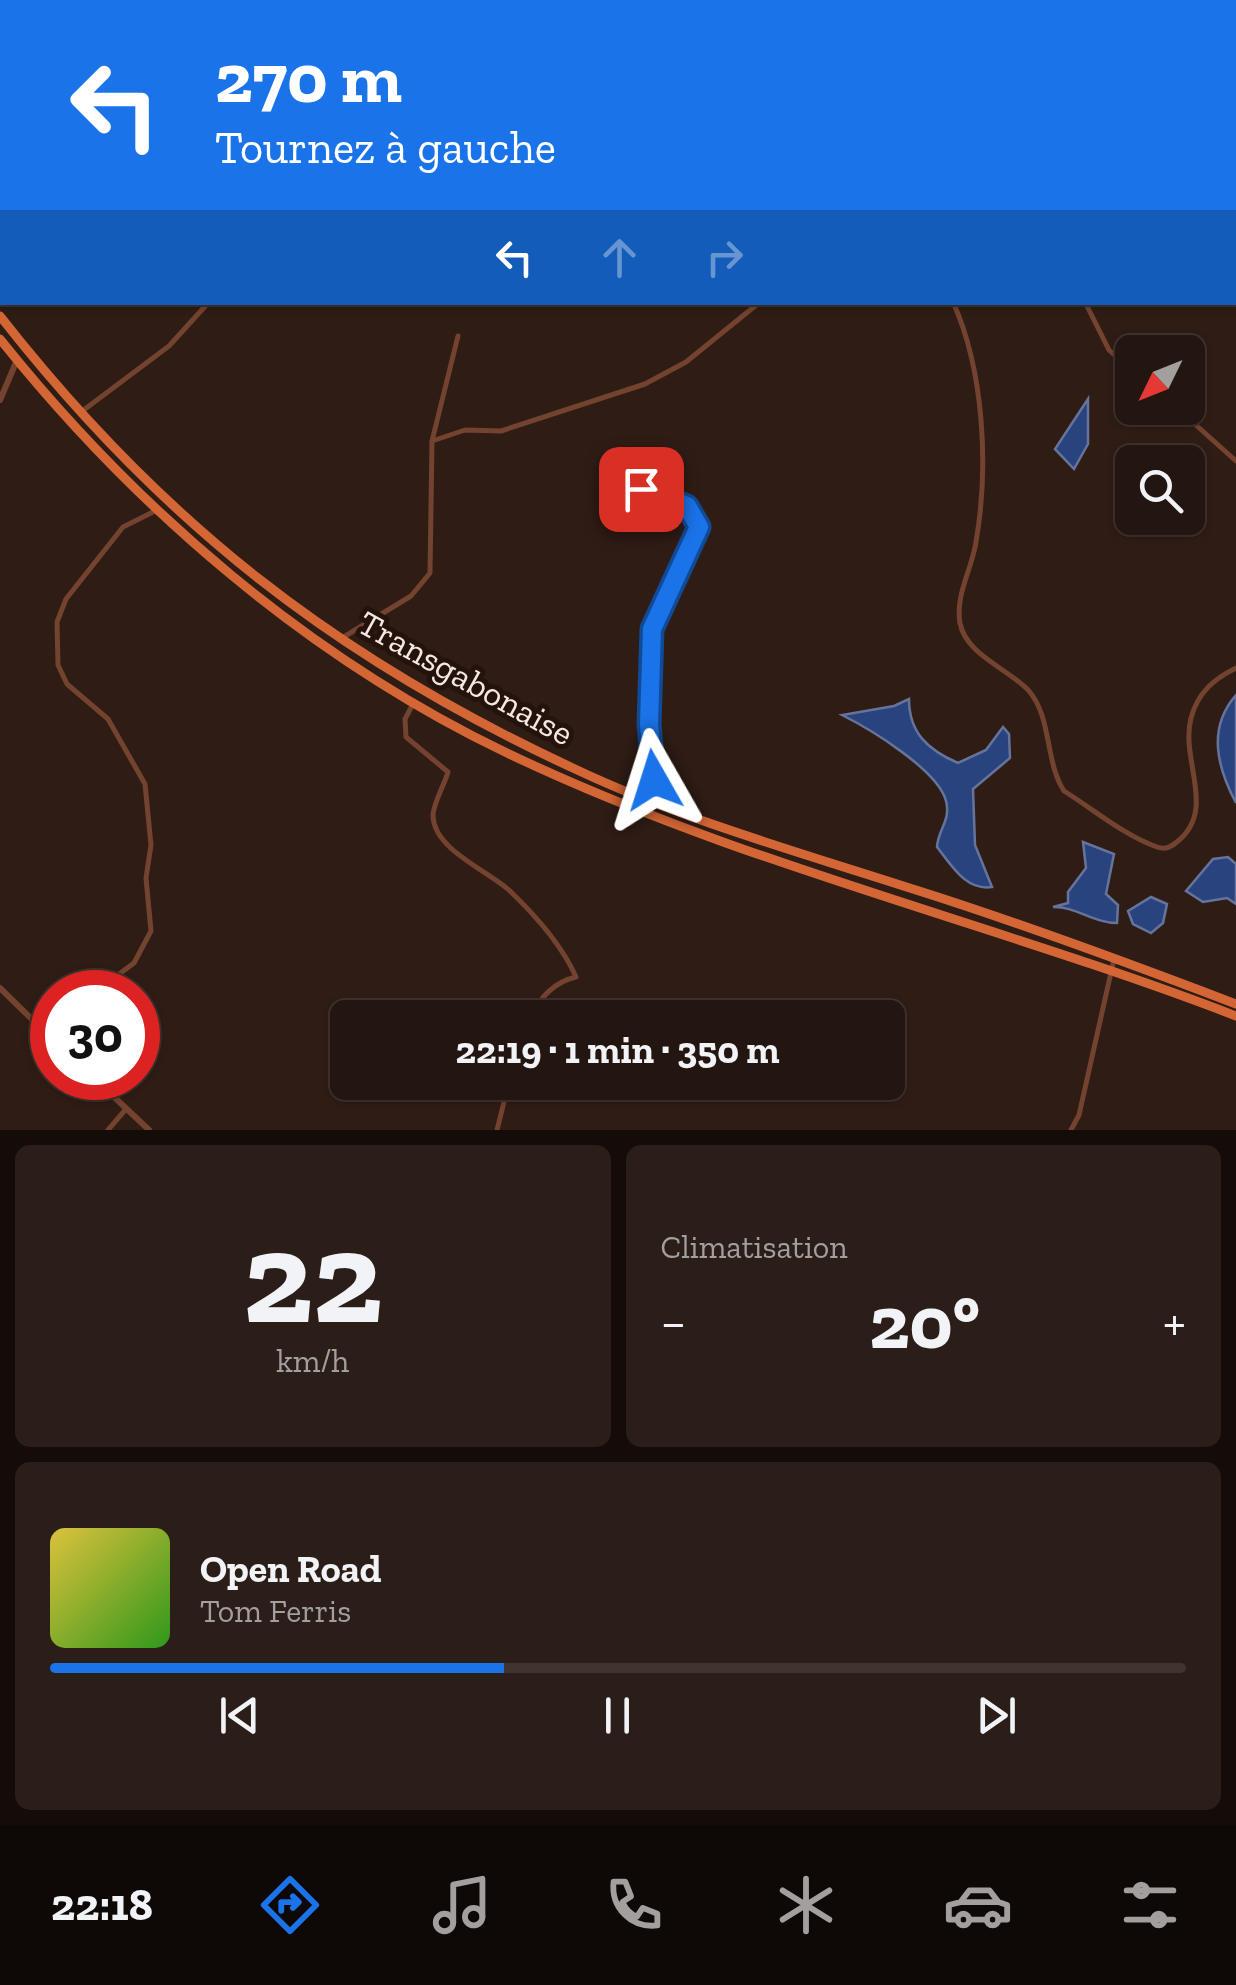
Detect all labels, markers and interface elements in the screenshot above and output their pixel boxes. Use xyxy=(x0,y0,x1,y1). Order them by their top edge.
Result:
text: 270 m xyxy=(215,36,402,120)
icon: left xyxy=(50,40,180,170)
text: Tournez à gauche xyxy=(215,121,556,175)
icon: left xyxy=(487,230,542,285)
icon: ahead xyxy=(592,230,647,285)
icon: right xyxy=(697,230,752,285)
north arrow xyxy=(1115,335,1205,425)
map controls xyxy=(1115,335,1205,535)
button: search xyxy=(1115,445,1205,535)
pin xyxy=(599,447,684,532)
icon: arrive xyxy=(614,462,669,517)
street label: Transgabonaise xyxy=(351,602,581,754)
position arrow xyxy=(602,728,706,832)
speed limit sign: 30 xyxy=(30,970,160,1100)
text: 22:19 · 1 min · 350 m xyxy=(456,1027,779,1073)
text: 22 xyxy=(243,1199,383,1355)
text: Climatisation xyxy=(661,1228,848,1266)
text: 20° xyxy=(869,1277,980,1367)
text: − xyxy=(661,1289,686,1355)
text: + xyxy=(1163,1289,1186,1355)
text: km/h xyxy=(276,1342,349,1380)
text: Open Road xyxy=(200,1546,382,1592)
text: Tom Ferris xyxy=(200,1592,351,1630)
icon: previous xyxy=(212,1688,267,1743)
icon: pause xyxy=(590,1688,645,1743)
icon: next xyxy=(969,1688,1024,1743)
icon: directions xyxy=(255,1870,325,1940)
icon: music xyxy=(427,1870,497,1940)
icon: phone xyxy=(599,1870,669,1940)
icon: climate xyxy=(771,1870,841,1940)
icon: car xyxy=(943,1870,1013,1940)
icon: filters xyxy=(1115,1870,1185,1940)
text: 22:18 xyxy=(51,1878,153,1932)

